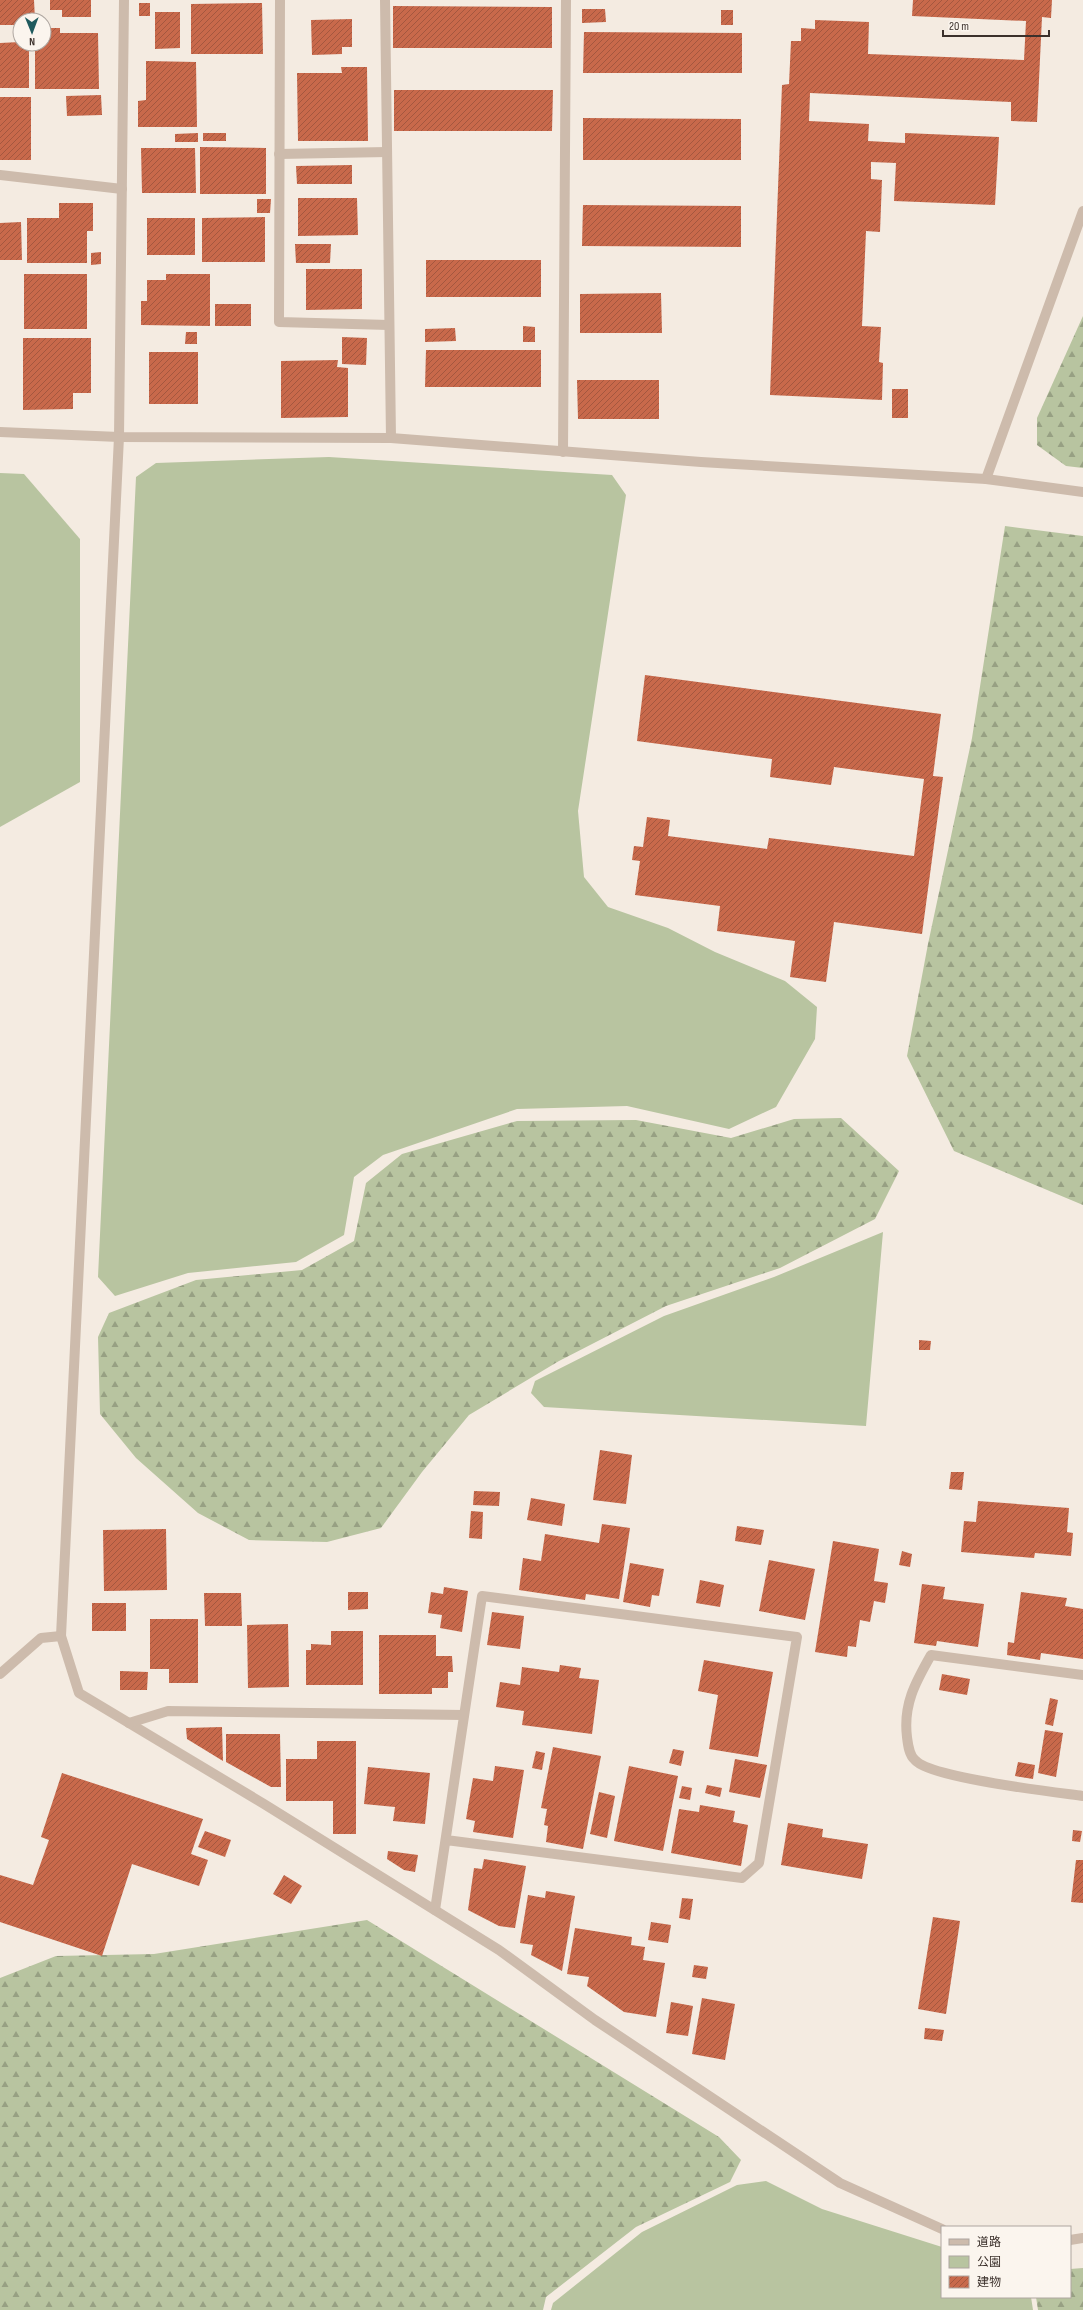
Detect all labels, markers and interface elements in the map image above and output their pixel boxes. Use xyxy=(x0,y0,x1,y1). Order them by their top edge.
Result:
north arrow xyxy=(12,12,52,52)
scale bar xyxy=(943,12,1049,38)
text: 20 m xyxy=(949,19,969,34)
text: N xyxy=(29,35,35,48)
legend xyxy=(941,2226,1071,2298)
text: 道路 xyxy=(977,2235,1001,2250)
text: 公園 xyxy=(977,2255,1001,2270)
text: 建物 xyxy=(977,2275,1001,2290)

